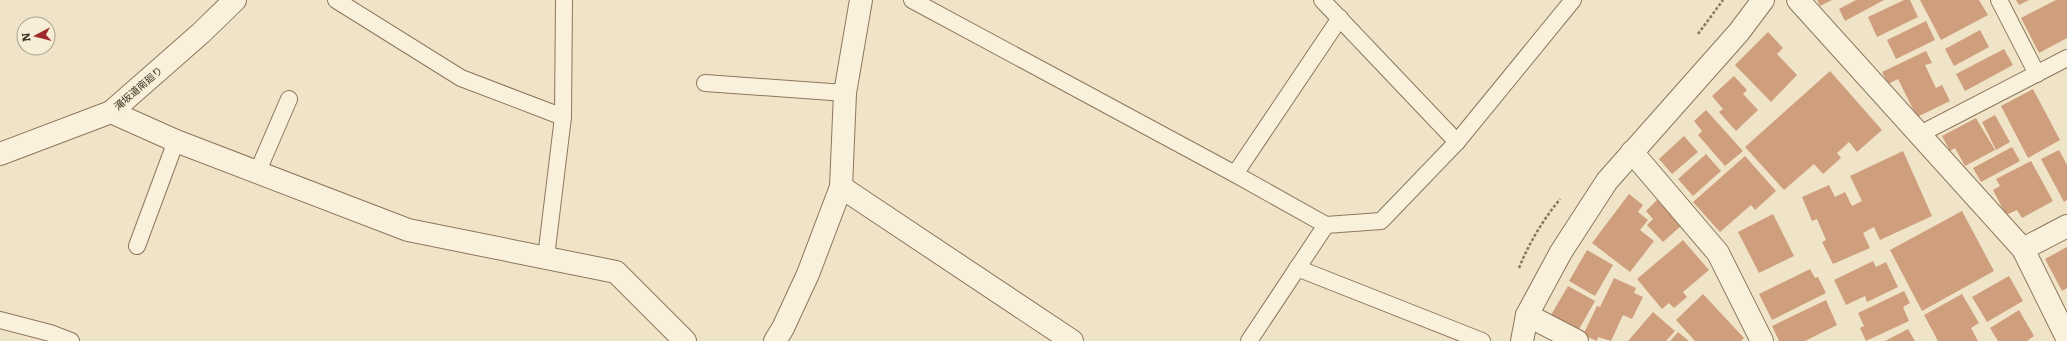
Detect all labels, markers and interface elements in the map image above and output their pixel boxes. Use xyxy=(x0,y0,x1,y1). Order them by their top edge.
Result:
north arrow xyxy=(16,16,56,56)
text: N xyxy=(17,32,34,43)
street label: 滝坂道南廻り xyxy=(110,62,165,113)

